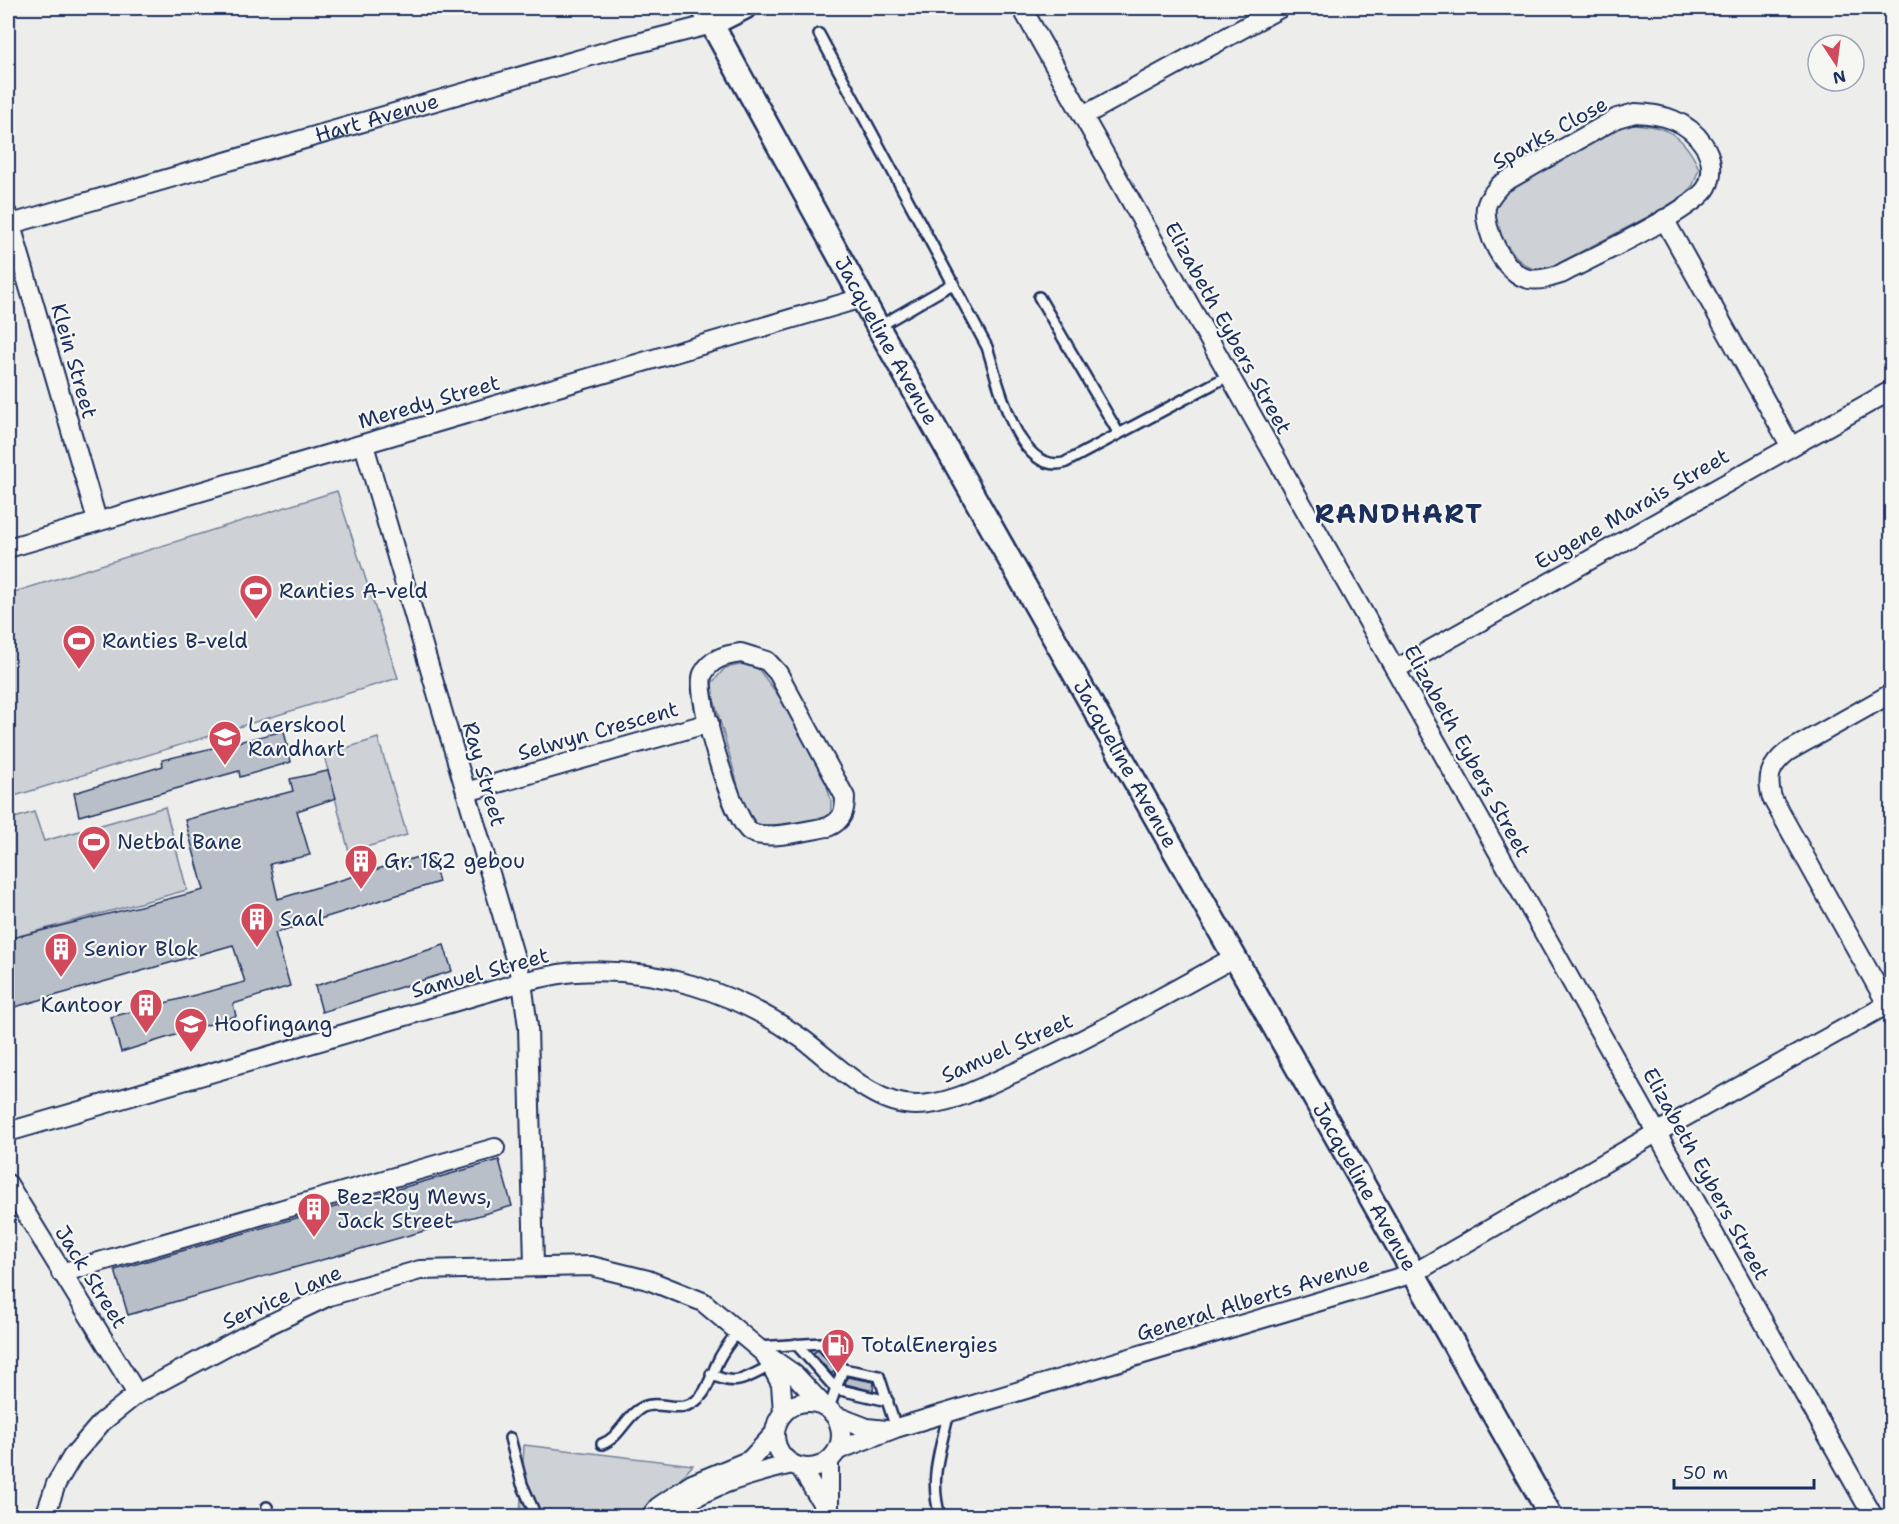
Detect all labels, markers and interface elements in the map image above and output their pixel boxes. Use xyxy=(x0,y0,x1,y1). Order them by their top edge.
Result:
north arrow xyxy=(1806,33,1866,93)
text: N xyxy=(1831,65,1848,89)
street label: Hart Avenue xyxy=(312,87,442,149)
street label: Sparks Close xyxy=(1487,90,1613,176)
street label: Elizabeth Eybers Street xyxy=(1158,217,1298,439)
street label: Jacqueline Avenue xyxy=(828,251,945,430)
street label: Klein Street xyxy=(44,300,104,422)
street label: Meredy Street xyxy=(355,368,503,436)
street label: Eugene Marais Street xyxy=(1530,442,1734,576)
district label: RANDHART xyxy=(1315,495,1484,532)
sports icon: Ranties A-veld xyxy=(238,573,274,620)
place label: Ranties A-veld xyxy=(279,577,428,605)
sports icon: Ranties B-veld xyxy=(61,623,97,670)
place label: Ranties B-veld xyxy=(102,627,248,655)
street label: Elizabeth Eybers Street xyxy=(1397,640,1537,862)
street label: Jacqueline Avenue xyxy=(1067,675,1184,853)
street label: Selwyn Crescent xyxy=(515,695,681,767)
place label: Laerskool Randhart xyxy=(248,711,346,763)
street label: Ray Street xyxy=(456,718,512,830)
school or university icon: Laerskool Randhart xyxy=(207,719,243,766)
sports icon: Netbal Bane xyxy=(76,824,112,871)
place label: Netbal Bane xyxy=(117,828,242,856)
building icon: Gr. 1&2 gebou xyxy=(343,843,379,890)
place label: Gr. 1&2 gebou xyxy=(384,847,525,875)
building icon: Saal xyxy=(239,901,275,948)
place label: Saal xyxy=(280,905,324,933)
building icon: Senior Blok xyxy=(43,931,79,978)
place label: Senior Blok xyxy=(84,935,198,963)
street label: Samuel Street xyxy=(408,941,552,1005)
building icon: Kantoor xyxy=(128,987,164,1034)
place label: Kantoor xyxy=(41,991,123,1019)
school or university icon: Hoofingang xyxy=(173,1006,209,1053)
street label: Samuel Street xyxy=(937,1006,1077,1090)
place label: Hoofingang xyxy=(214,1010,332,1038)
street label: Elizabeth Eybers Street xyxy=(1636,1063,1776,1285)
street label: Jacqueline Avenue xyxy=(1306,1098,1424,1276)
place label: Bez-Roy Mews, Jack Street xyxy=(337,1183,492,1235)
building icon: Bez-Roy Mews, Jack Street xyxy=(296,1191,332,1238)
street label: Jack Street xyxy=(48,1220,134,1334)
street label: General Alberts Avenue xyxy=(1133,1250,1373,1348)
street label: Service Lane xyxy=(218,1258,346,1336)
fuel station icon: TotalEnergies xyxy=(820,1327,856,1374)
place label: TotalEnergies xyxy=(861,1331,998,1359)
scale bar xyxy=(1674,1452,1814,1490)
text: 50 m xyxy=(1683,1461,1728,1485)

